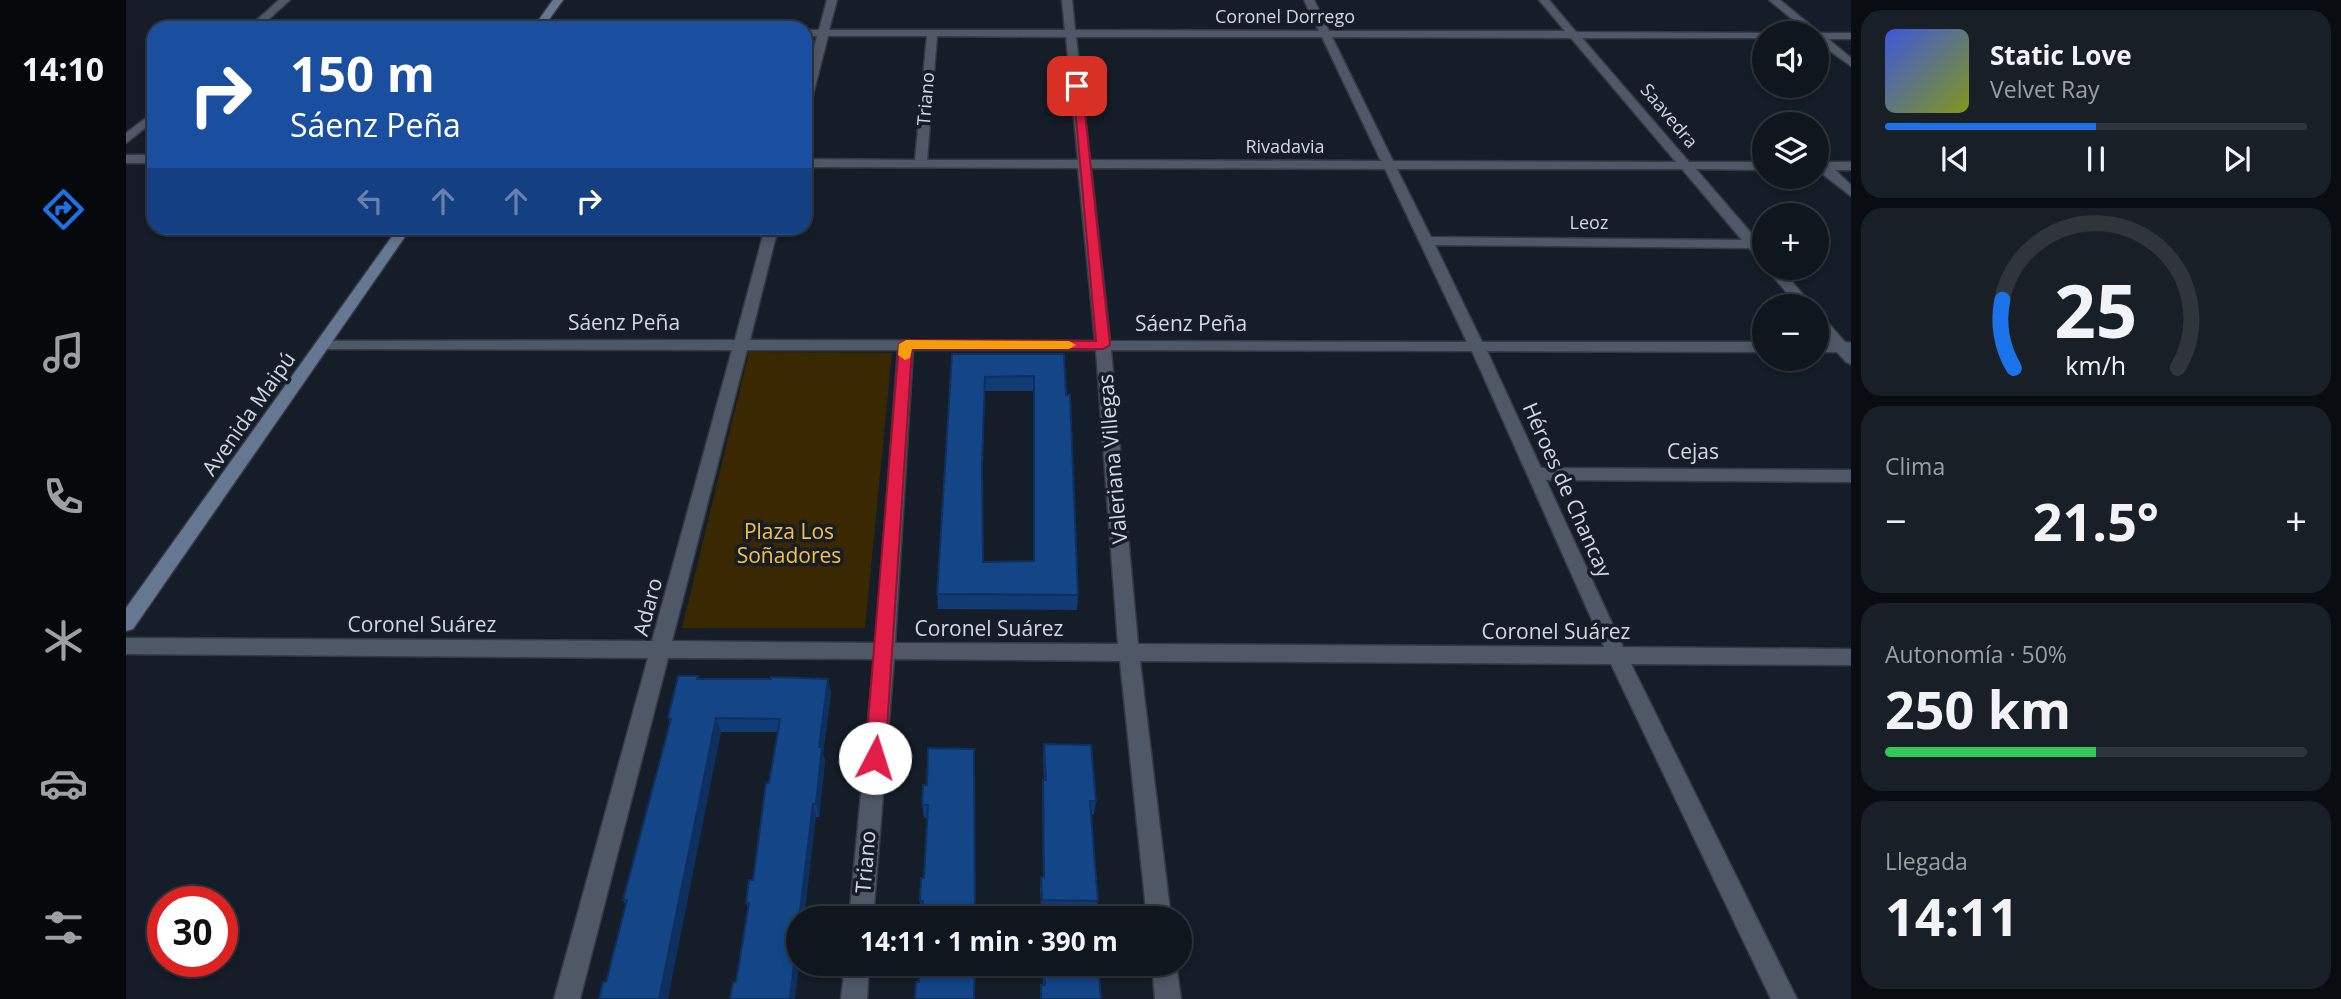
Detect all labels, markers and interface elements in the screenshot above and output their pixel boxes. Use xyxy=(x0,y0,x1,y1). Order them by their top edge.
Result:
street label: Coronel Dorrego xyxy=(1215,4,1355,28)
map controls xyxy=(1752,21,1829,371)
button: sound xyxy=(1752,21,1829,98)
text: Static Love xyxy=(1990,37,2132,73)
text: 150 m xyxy=(290,40,435,106)
text: 14:10 xyxy=(22,47,104,90)
icon: right xyxy=(175,49,266,140)
pin xyxy=(1047,56,1107,116)
icon: arrive xyxy=(1058,67,1096,105)
street label: Triano xyxy=(911,71,939,127)
text: Velvet Ray xyxy=(1990,73,2100,105)
street label: Saavedra xyxy=(1636,78,1704,153)
text: Sáenz Peña xyxy=(290,103,461,146)
button: layers xyxy=(1752,112,1829,189)
street label: Rivadavia xyxy=(1245,134,1325,158)
icon: previous xyxy=(1936,140,1974,178)
icon: pause xyxy=(2077,140,2115,178)
icon: next xyxy=(2218,140,2256,178)
icon: left xyxy=(351,182,389,220)
icon: ahead xyxy=(424,182,462,220)
icon: ahead xyxy=(497,182,535,220)
icon: right xyxy=(570,182,608,220)
icon: directions xyxy=(39,185,88,234)
button: + xyxy=(1752,203,1829,280)
street label: Leoz xyxy=(1570,210,1608,234)
text: 25 xyxy=(2054,260,2138,359)
button: − xyxy=(1752,294,1829,371)
street label: Sáenz Peña xyxy=(568,308,680,336)
street label: Sáenz Peña xyxy=(1135,309,1247,337)
icon: music xyxy=(39,328,88,377)
street label: Avenida Maipú xyxy=(195,346,301,481)
text: km/h xyxy=(2066,347,2126,381)
street label: Valeriana Villegas xyxy=(1091,373,1133,545)
street label: Héroes de Chancay xyxy=(1517,398,1619,582)
street label: Cejas xyxy=(1667,437,1719,465)
text: Clima xyxy=(1885,450,1945,482)
icon: phone xyxy=(39,472,88,521)
text: 21.5° xyxy=(2033,485,2159,556)
text: − xyxy=(1885,494,1907,546)
text: + xyxy=(2285,494,2307,546)
park label: Plaza Los Soñadores xyxy=(737,517,841,569)
street label: Adaro xyxy=(626,575,668,639)
street label: Coronel Suárez xyxy=(348,610,497,638)
street label: Coronel Suárez xyxy=(915,614,1064,642)
icon: climate xyxy=(39,616,88,665)
street label: Coronel Suárez xyxy=(1482,617,1631,645)
text: Autonomía · 50% xyxy=(1885,638,2067,670)
text: 250 km xyxy=(1885,673,2071,744)
position arrow xyxy=(838,721,912,795)
icon: car xyxy=(39,759,88,808)
street label: Triano xyxy=(848,829,882,894)
text: Llegada xyxy=(1885,845,1968,877)
text: 14:11 xyxy=(1885,880,2019,951)
speed limit sign: 30 xyxy=(147,886,238,977)
icon: filters xyxy=(39,903,88,952)
text: 14:11 · 1 min · 390 m xyxy=(860,923,1118,959)

